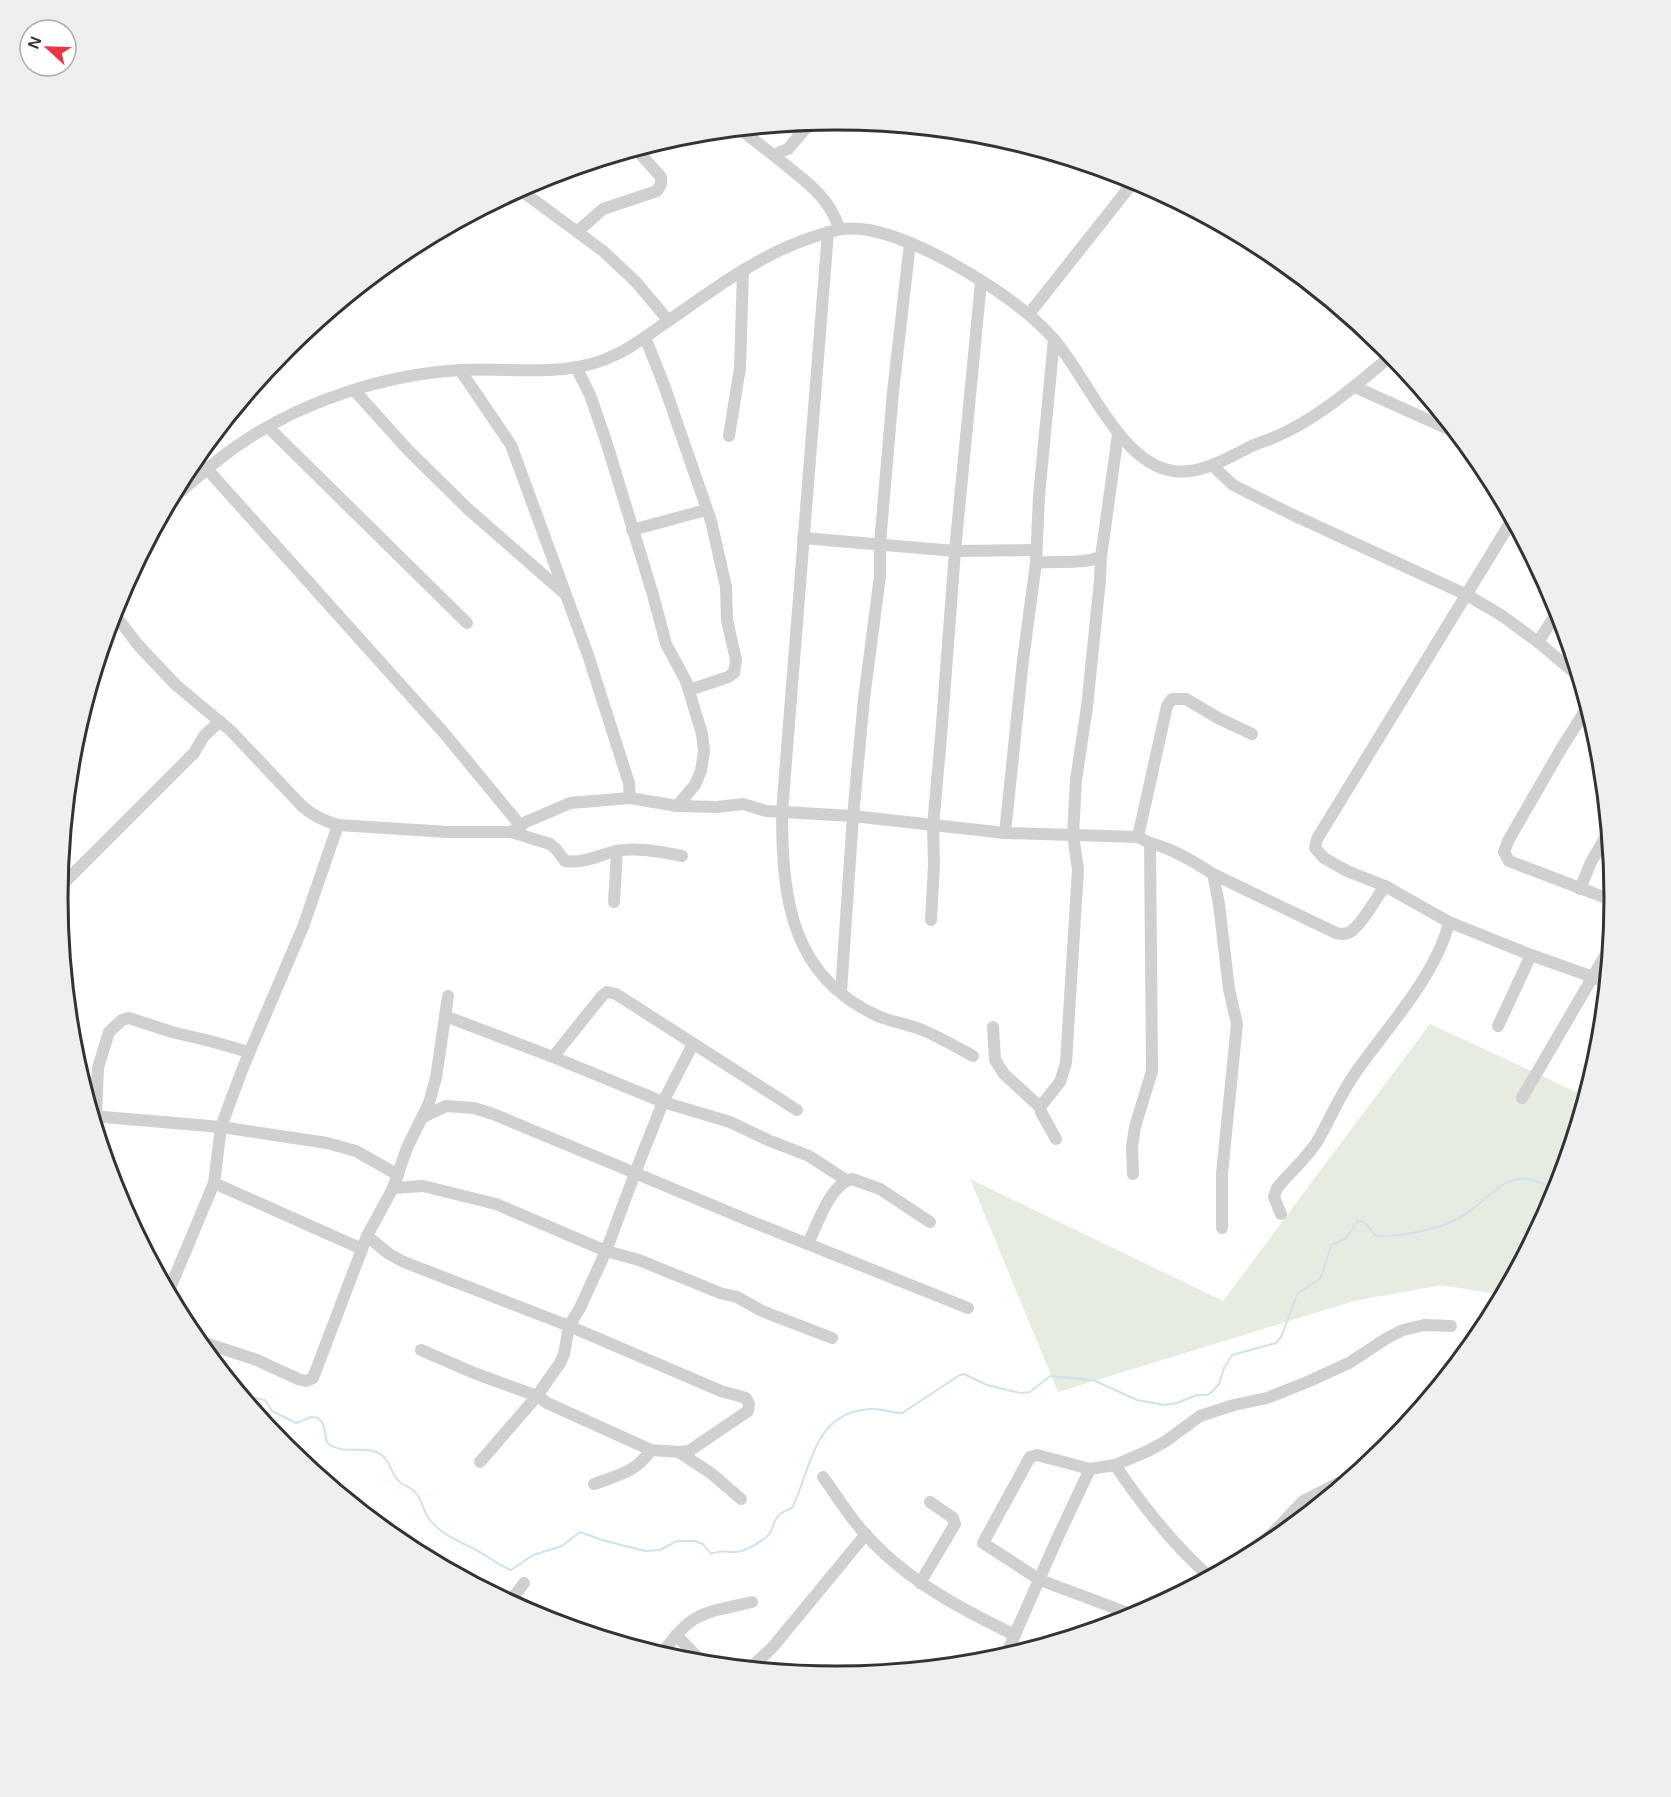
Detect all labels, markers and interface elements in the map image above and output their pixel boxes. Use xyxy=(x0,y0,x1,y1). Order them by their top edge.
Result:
north arrow xyxy=(18,18,78,78)
text: N xyxy=(25,34,45,51)

